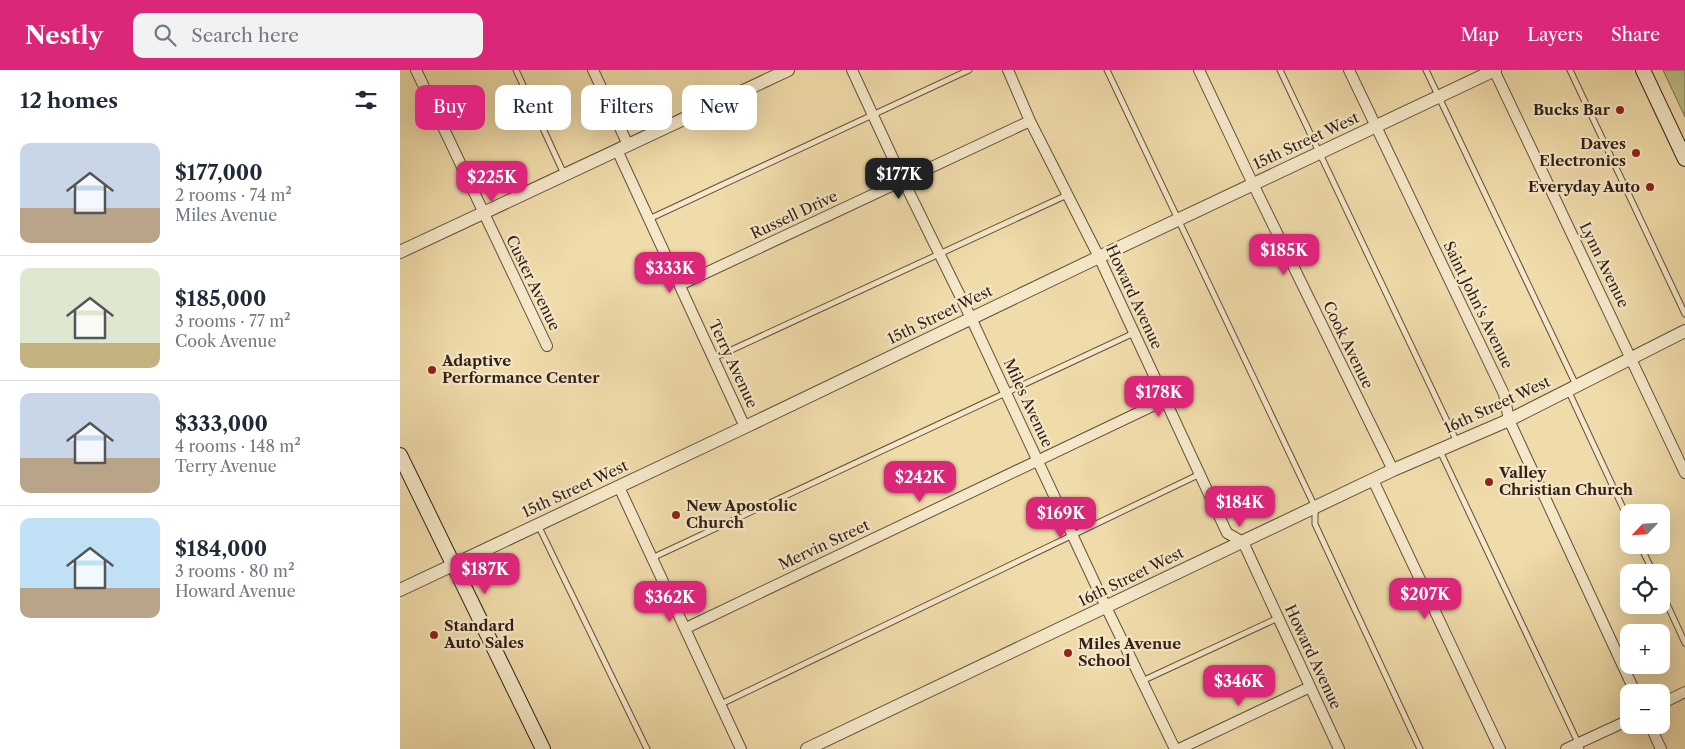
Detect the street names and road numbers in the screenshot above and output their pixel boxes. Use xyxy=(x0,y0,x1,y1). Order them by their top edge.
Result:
street label: 15th Street West xyxy=(1250,107,1362,173)
street label: Russell Drive xyxy=(747,186,840,243)
street label: Lynn Avenue xyxy=(1576,219,1633,311)
street label: Custer Avenue xyxy=(502,232,565,334)
street label: Saint John's Avenue xyxy=(1439,238,1518,372)
street label: Howard Avenue xyxy=(1102,242,1167,352)
street label: 15th Street West xyxy=(884,281,996,348)
street label: Cook Avenue xyxy=(1319,298,1378,392)
street label: Terry Avenue xyxy=(705,317,762,411)
street label: Miles Avenue xyxy=(1000,355,1057,450)
street label: 16th Street West xyxy=(1441,371,1554,437)
street label: 15th Street West xyxy=(519,455,631,521)
street label: Mervin Street xyxy=(775,515,873,574)
street label: 16th Street West xyxy=(1075,542,1187,610)
street label: Howard Avenue xyxy=(1281,602,1346,712)

